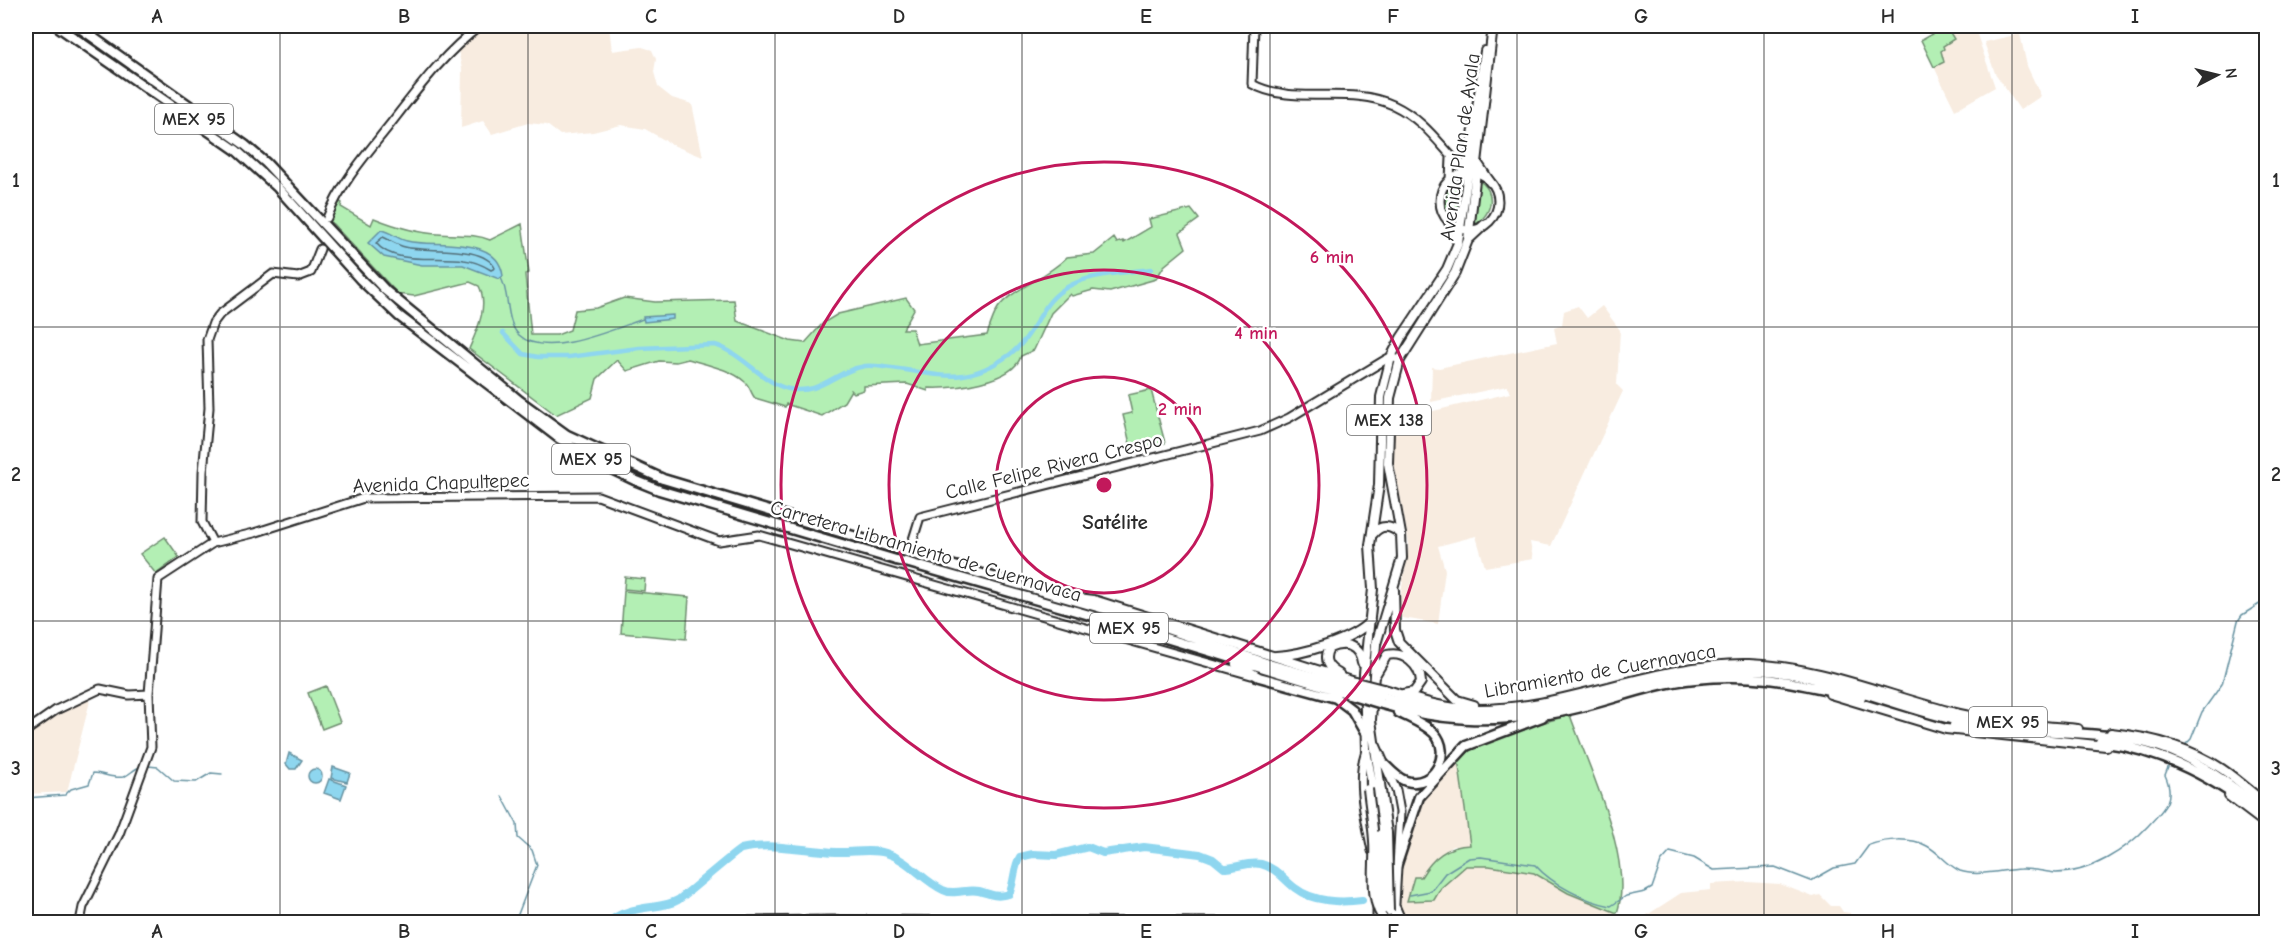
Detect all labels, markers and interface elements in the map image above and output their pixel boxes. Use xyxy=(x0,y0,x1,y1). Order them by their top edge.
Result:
text: A xyxy=(151,5,163,28)
text: B xyxy=(398,5,410,28)
text: C xyxy=(645,5,657,28)
text: D xyxy=(893,5,905,28)
text: E xyxy=(1140,5,1152,28)
text: F xyxy=(1387,5,1399,28)
text: G xyxy=(1634,5,1648,28)
text: H xyxy=(1881,5,1895,28)
text: I xyxy=(2131,5,2139,28)
north arrow xyxy=(2187,45,2247,105)
street label: Avenida Plan de Ayala xyxy=(1435,52,1485,242)
text: N xyxy=(2221,67,2240,80)
road number: MEX 95 xyxy=(155,104,233,134)
text: 1 xyxy=(12,169,20,192)
text: 1 xyxy=(2272,169,2280,192)
text: 6 min xyxy=(1310,247,1354,268)
text: 4 min xyxy=(1234,323,1278,344)
text: 2 min xyxy=(1158,399,1202,420)
road number: MEX 138 xyxy=(1347,405,1431,435)
street label: Calle Felipe Rivera Crespo xyxy=(943,428,1165,504)
road number: MEX 95 xyxy=(552,444,630,474)
text: 2 xyxy=(11,463,21,486)
text: 2 xyxy=(2271,463,2281,486)
street label: Avenida Chapultepec xyxy=(352,468,530,498)
centre of rings xyxy=(1094,475,1114,495)
street label: Carretera Libramiento de Cuernavaca xyxy=(768,495,1084,607)
district label: Satélite xyxy=(1082,510,1148,534)
road number: MEX 95 xyxy=(1090,613,1168,643)
street label: Libramiento de Cuernavaca xyxy=(1482,639,1718,703)
road number: MEX 95 xyxy=(1969,707,2047,737)
text: 3 xyxy=(11,757,21,780)
text: 3 xyxy=(2271,757,2281,780)
text: A xyxy=(151,920,163,943)
text: B xyxy=(398,920,410,943)
text: C xyxy=(645,920,657,943)
text: D xyxy=(893,920,905,943)
text: E xyxy=(1140,920,1152,943)
text: F xyxy=(1387,920,1399,943)
text: G xyxy=(1634,920,1648,943)
text: H xyxy=(1881,920,1895,943)
text: I xyxy=(2131,920,2139,943)

